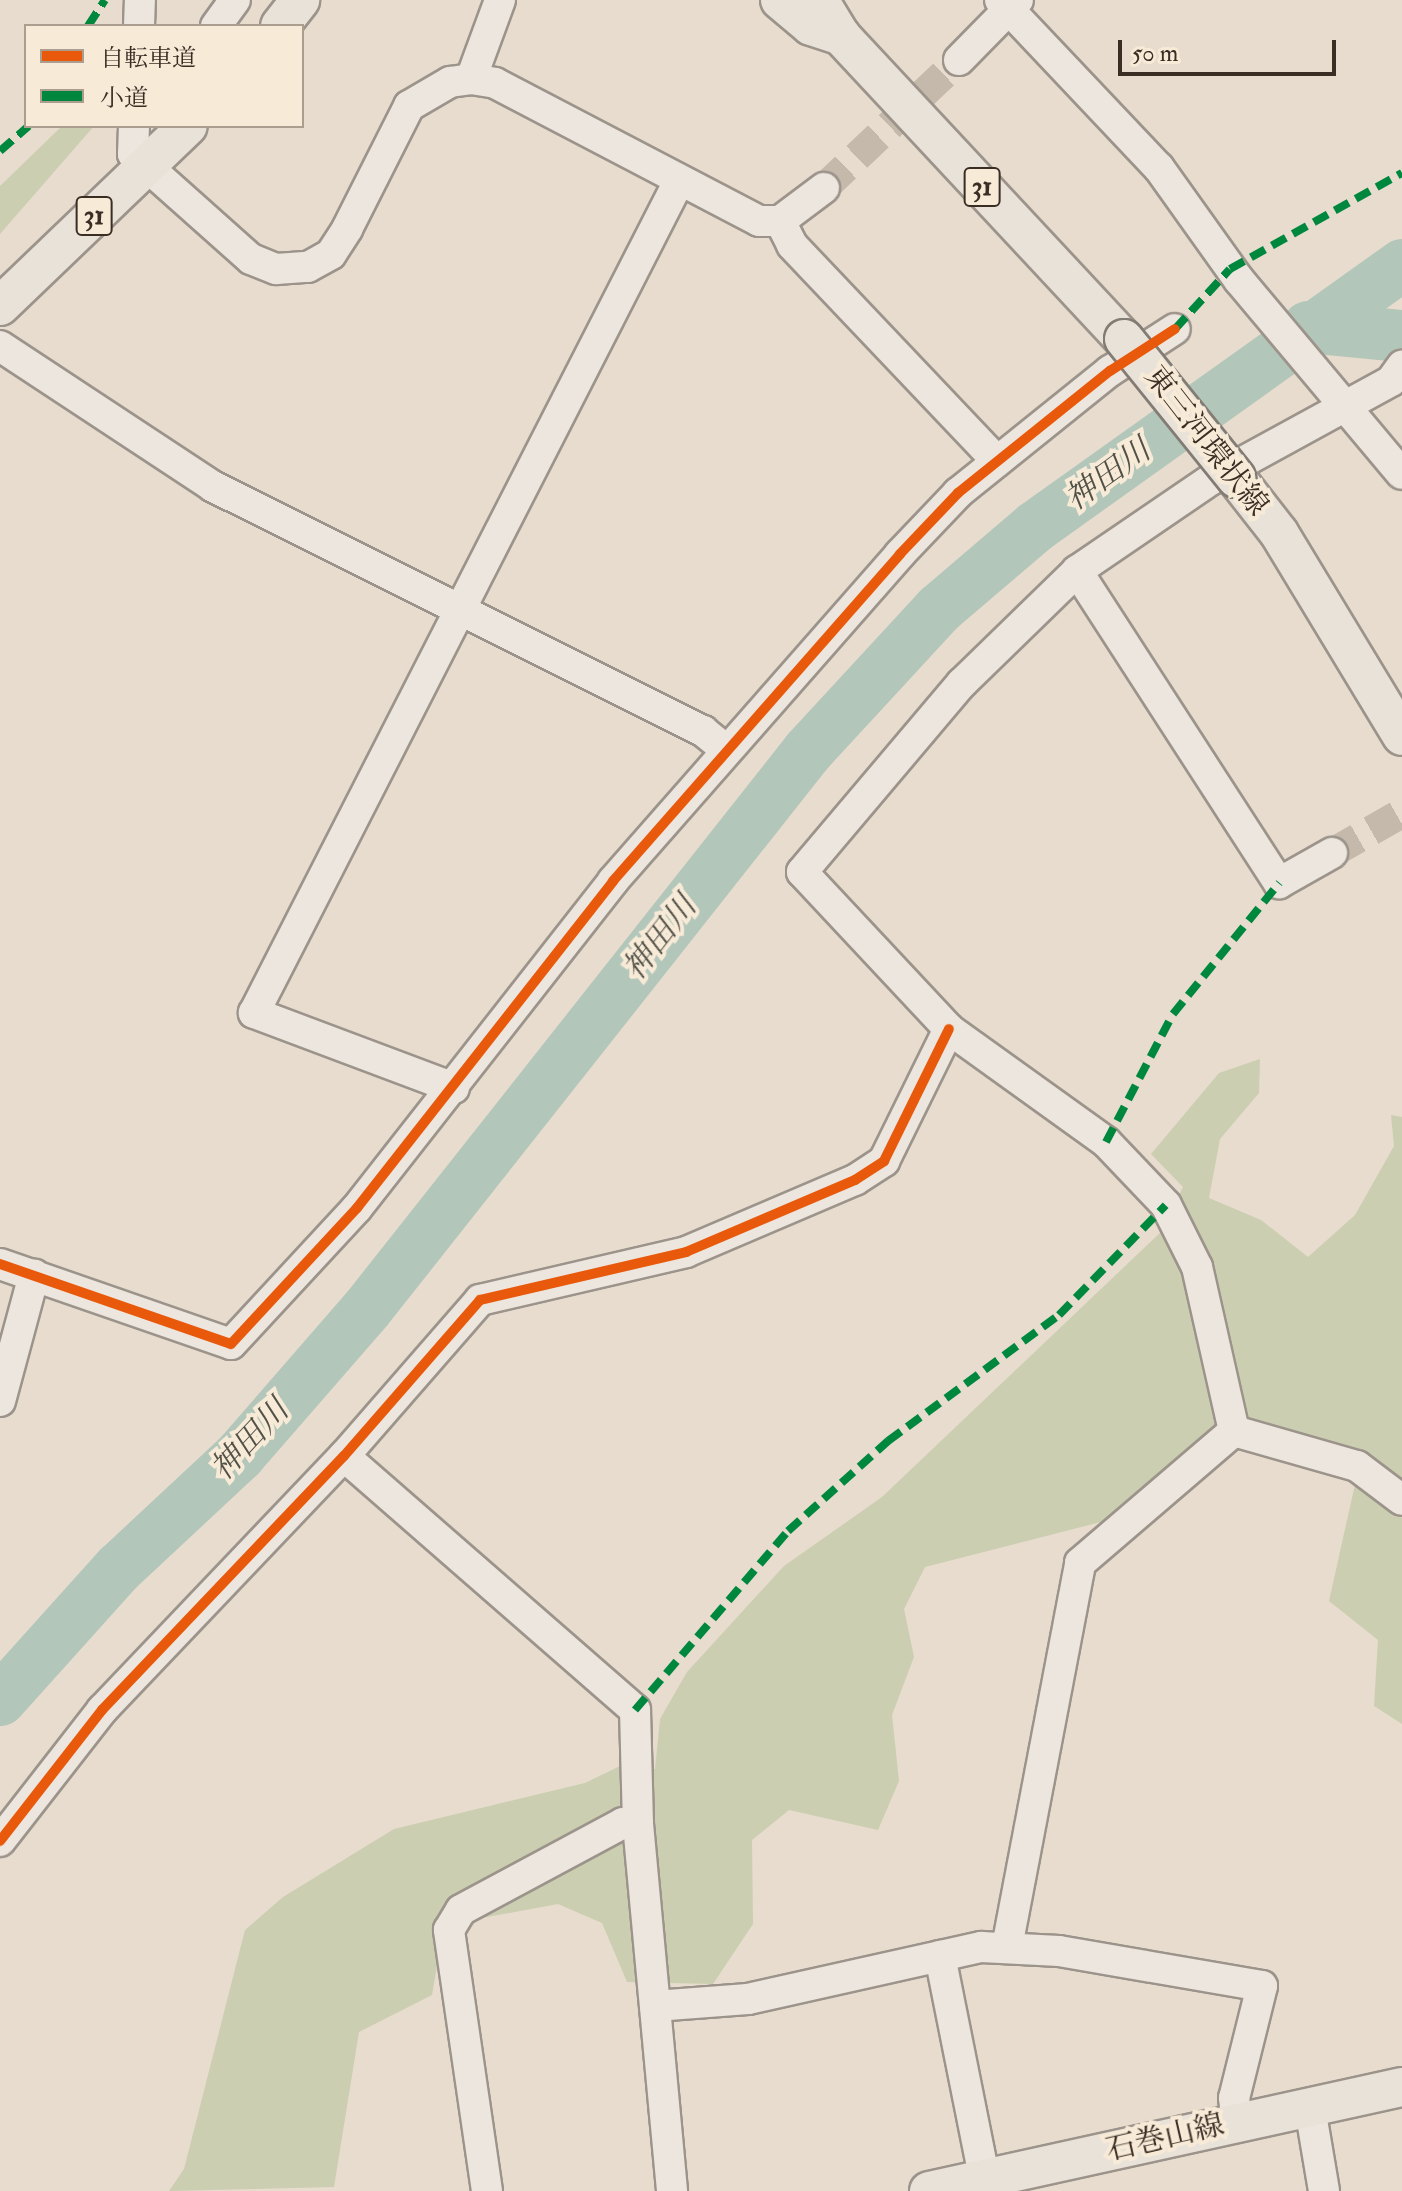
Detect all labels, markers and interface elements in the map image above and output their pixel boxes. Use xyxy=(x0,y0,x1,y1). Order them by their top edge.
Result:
legend xyxy=(24,24,304,128)
scale bar xyxy=(1122,24,1340,74)
text: 50 m xyxy=(1132,38,1178,69)
text: 自転車道 xyxy=(100,43,196,74)
text: 小道 xyxy=(100,83,148,114)
road number: 31 xyxy=(962,163,1002,211)
road number: 31 xyxy=(74,192,114,240)
street label: 東三河環状線 xyxy=(1136,359,1276,523)
water label: 神田川 xyxy=(1058,431,1158,519)
water label: 神田川 xyxy=(615,888,705,988)
water label: 神田川 xyxy=(203,1392,297,1488)
street label: 石巻山線 xyxy=(1102,2107,1228,2169)

